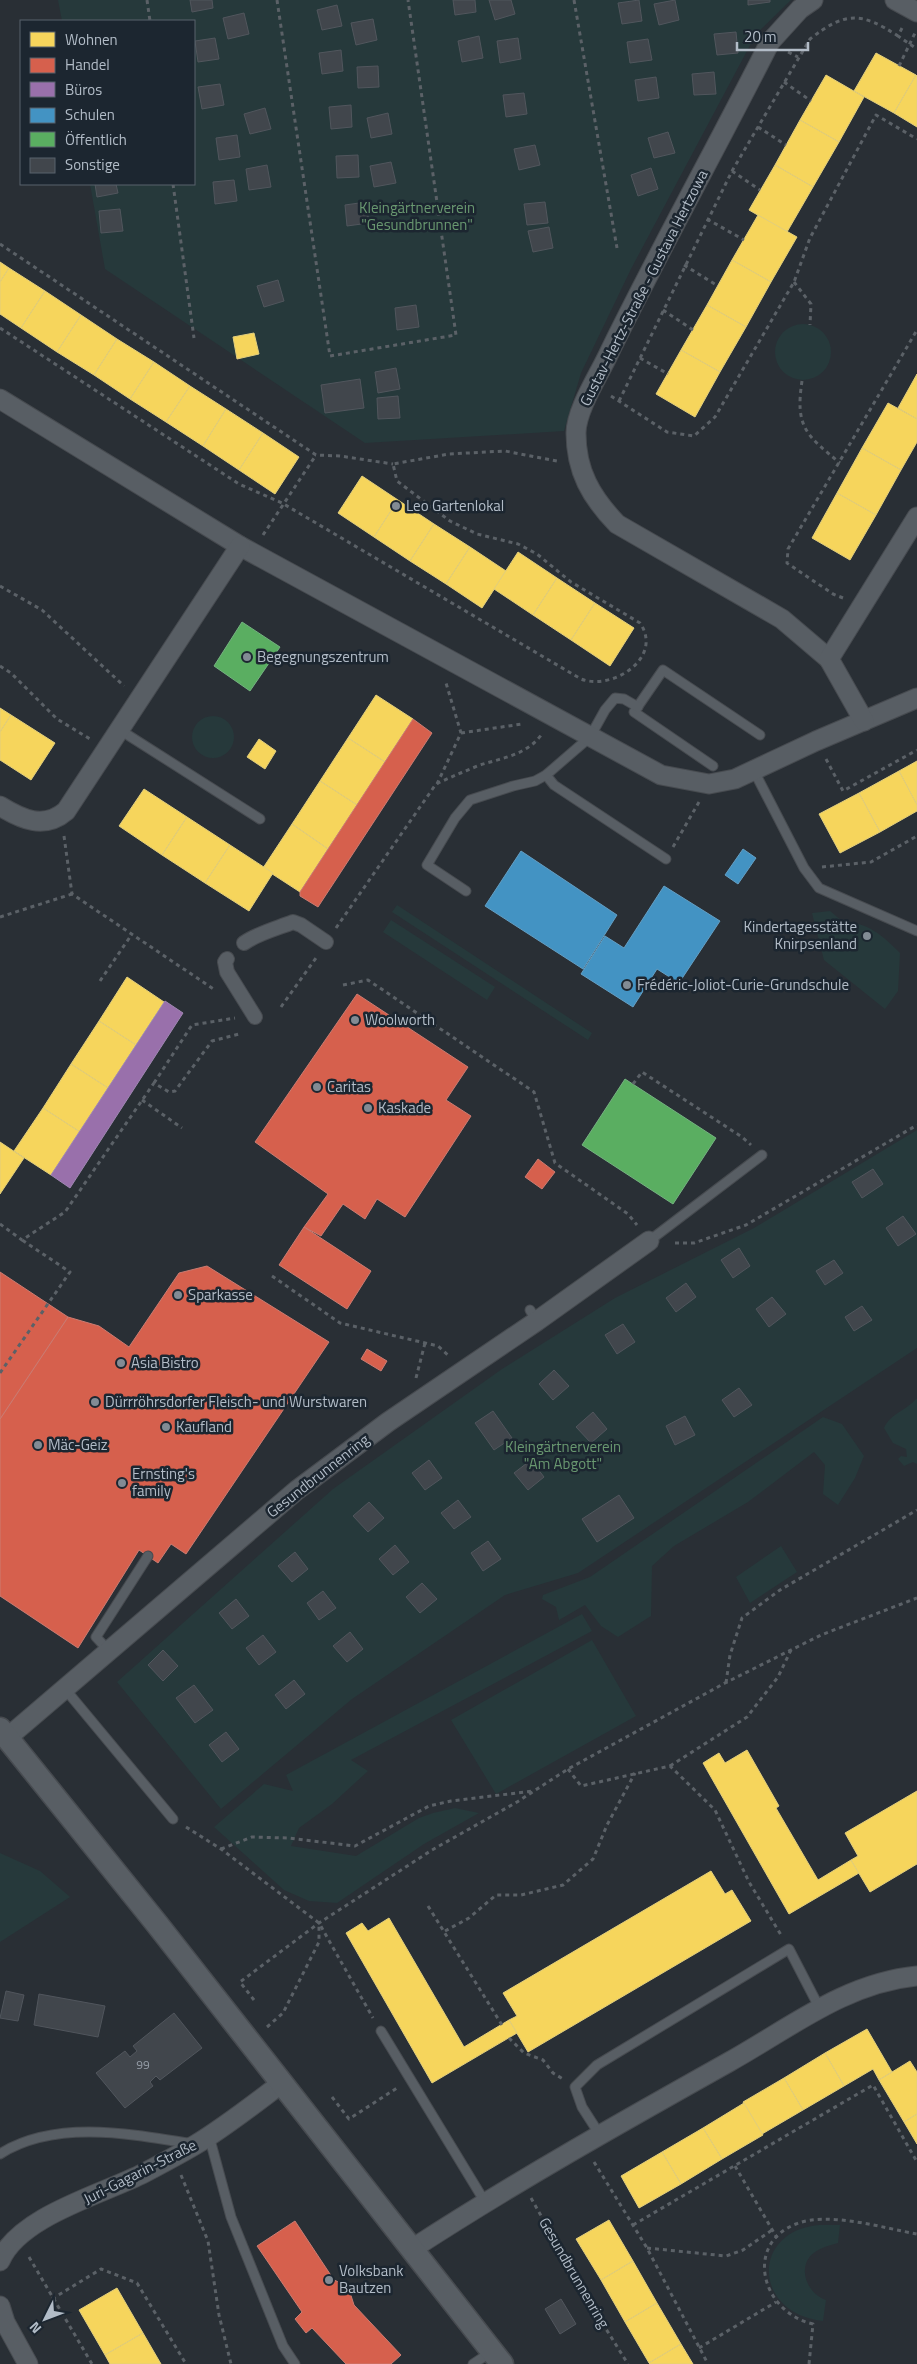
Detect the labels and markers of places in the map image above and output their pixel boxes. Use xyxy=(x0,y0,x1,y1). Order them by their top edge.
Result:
place label: Leo Gartenlokal xyxy=(406,494,504,517)
marker: Leo Gartenlokal xyxy=(390,500,402,512)
place label: Begegnungszentrum xyxy=(257,645,389,668)
marker: Begegnungszentrum xyxy=(241,651,253,663)
place label: Kindertagesstätte Knirpsenland xyxy=(744,915,857,955)
marker: Kindertagesstätte Knirpsenland xyxy=(861,930,873,942)
place label: Frédéric-Joliot-Curie-Grundschule xyxy=(637,973,849,996)
marker: Frédéric-Joliot-Curie-Grundschule xyxy=(621,979,633,991)
place label: Woolworth xyxy=(365,1008,435,1031)
marker: Woolworth xyxy=(349,1014,361,1026)
place label: Caritas xyxy=(327,1075,371,1098)
marker: Caritas xyxy=(311,1081,323,1093)
place label: Kaskade xyxy=(378,1096,431,1119)
marker: Kaskade xyxy=(362,1102,374,1114)
place label: Sparkasse xyxy=(188,1283,253,1306)
marker: Sparkasse xyxy=(172,1289,184,1301)
place label: Asia Bistro xyxy=(131,1351,199,1374)
marker: Asia Bistro xyxy=(115,1357,127,1369)
place label: Dürrröhrsdorfer Fleisch- und Wurstwaren xyxy=(105,1390,367,1413)
marker: Dürrröhrsdorfer Fleisch- und Wurstwaren xyxy=(89,1396,101,1408)
place label: Kaufland xyxy=(176,1415,232,1438)
marker: Kaufland xyxy=(160,1421,172,1433)
place label: Mäc-Geiz xyxy=(48,1433,108,1456)
marker: Mäc-Geiz xyxy=(32,1439,44,1451)
place label: Ernsting's family xyxy=(132,1462,195,1502)
marker: Ernsting's family xyxy=(116,1477,128,1489)
place label: Volksbank Bautzen xyxy=(339,2259,403,2299)
marker: Volksbank Bautzen xyxy=(323,2274,335,2286)

